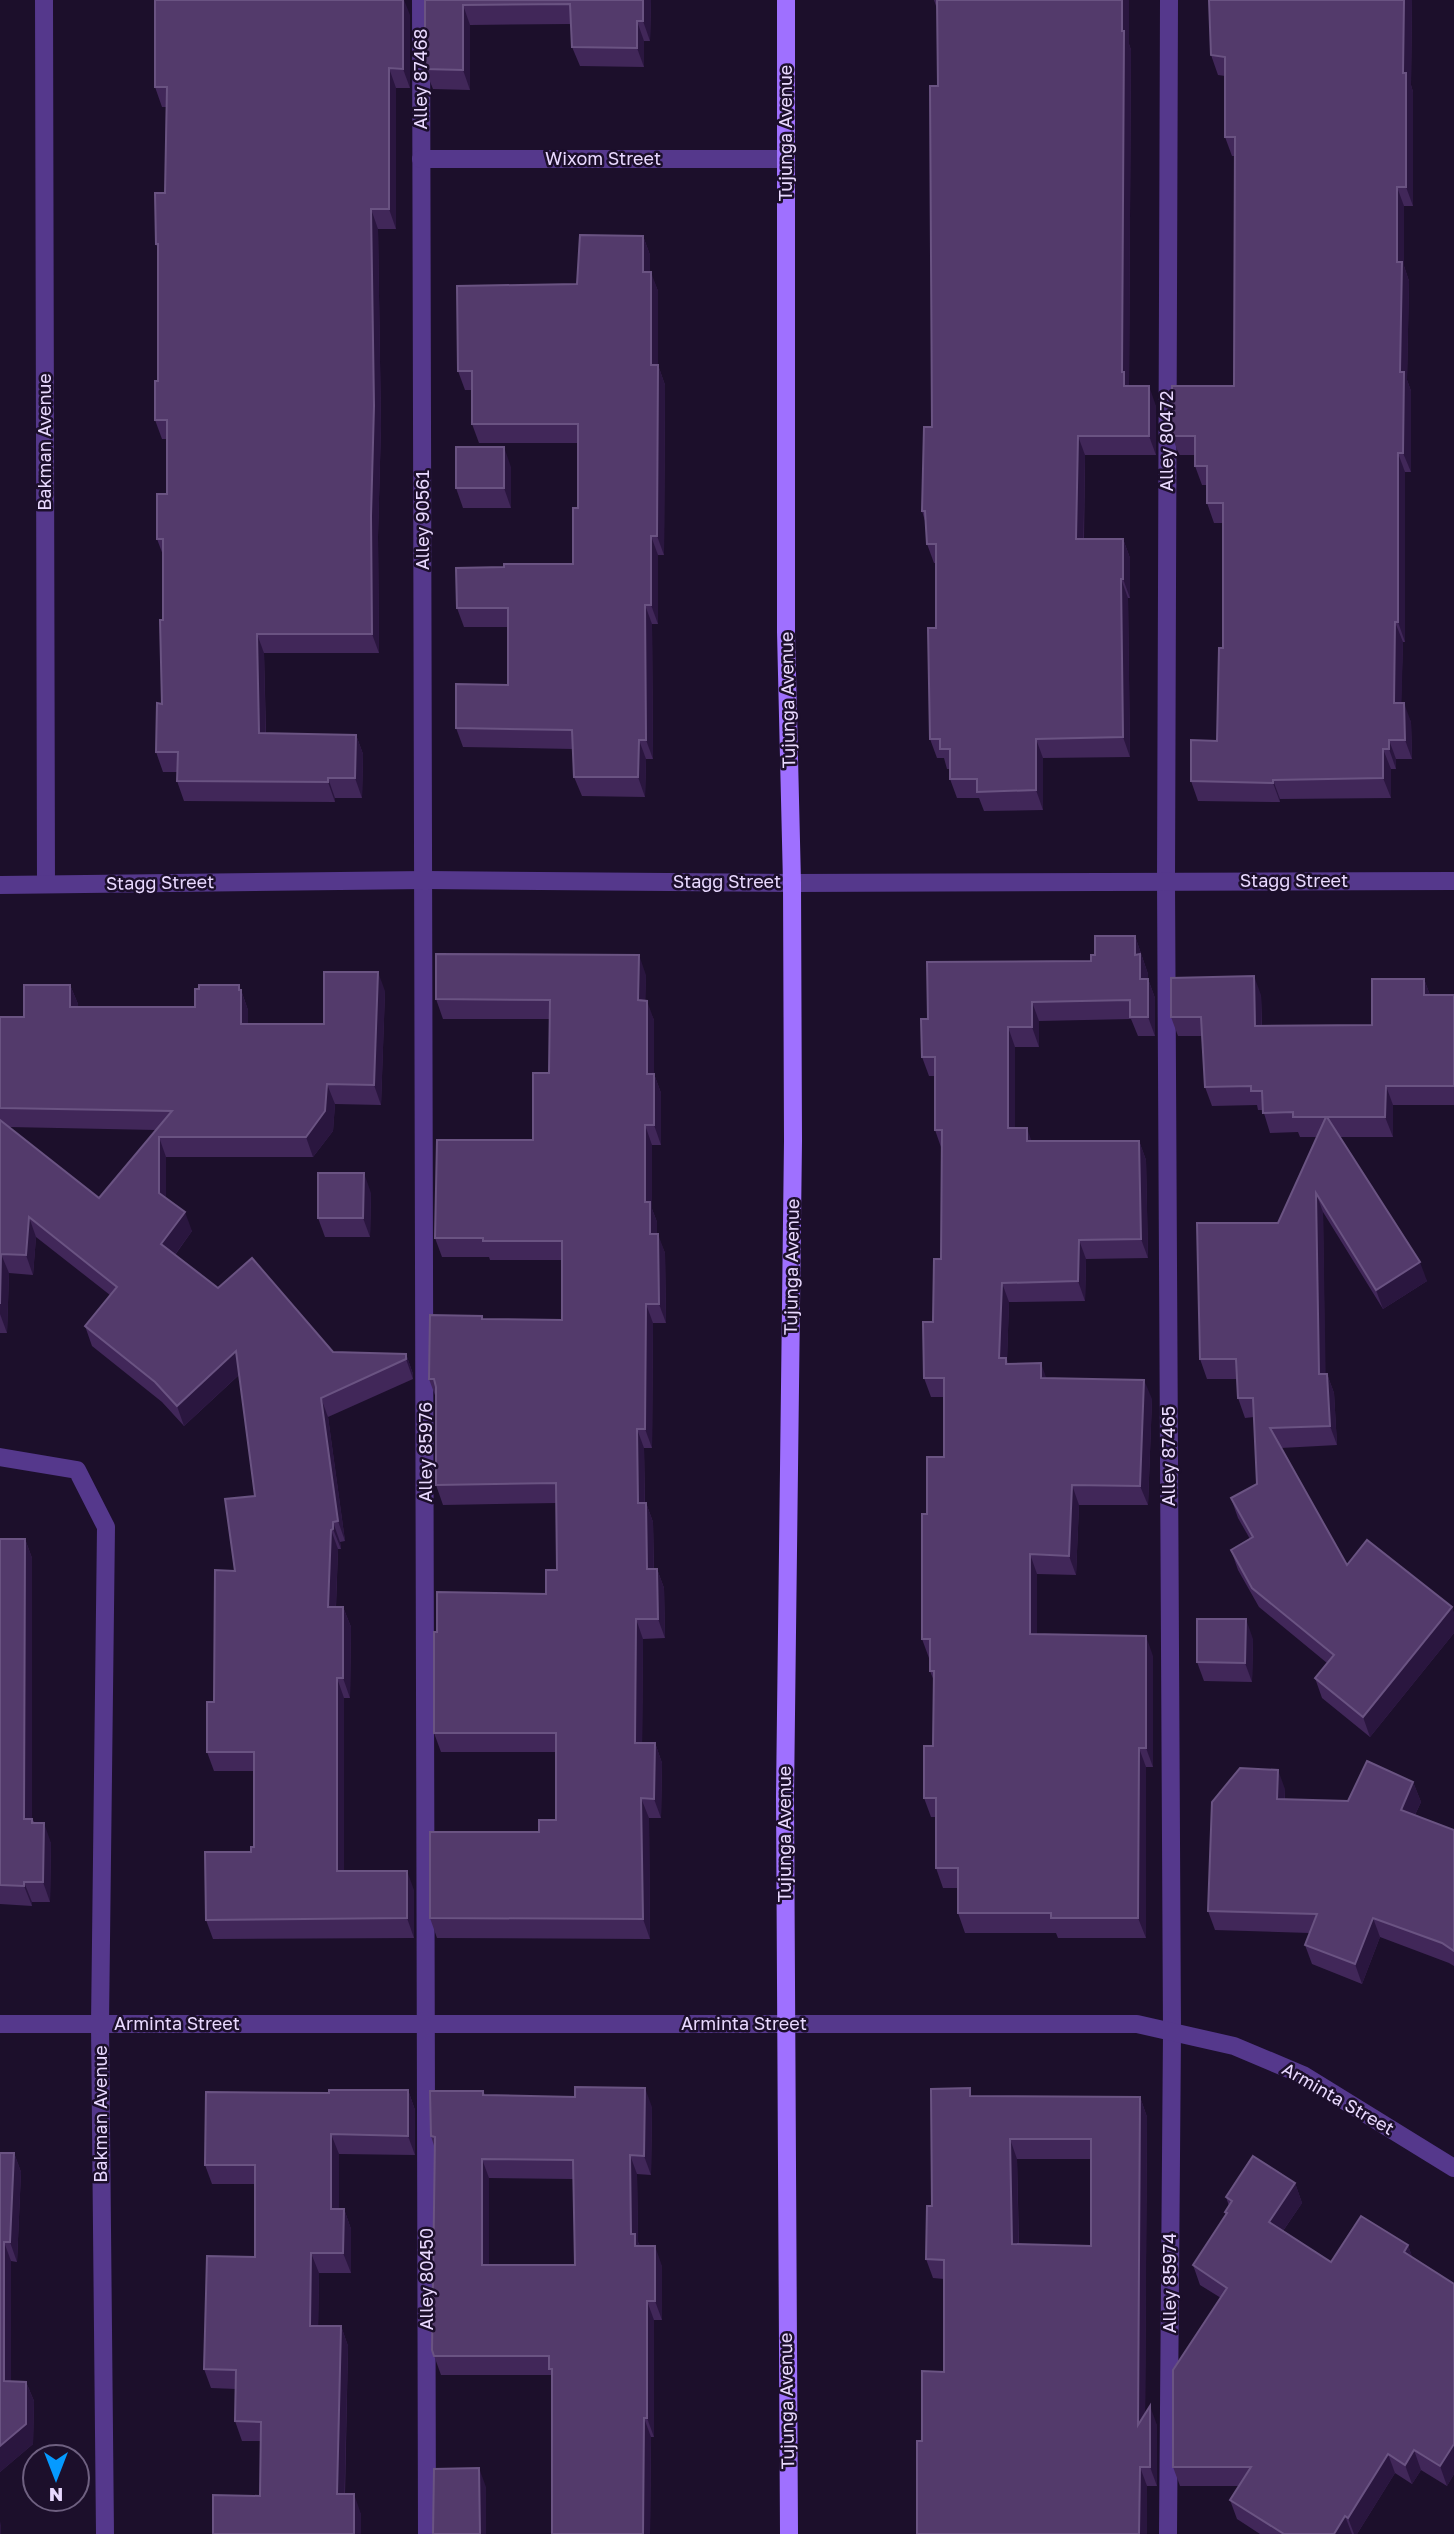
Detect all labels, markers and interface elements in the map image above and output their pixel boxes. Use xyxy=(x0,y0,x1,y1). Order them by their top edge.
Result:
street label: Alley 87468 xyxy=(409,28,431,130)
street label: Tujunga Avenue xyxy=(774,65,796,201)
street label: Wixom Street xyxy=(545,147,661,169)
street label: Bakman Avenue xyxy=(33,373,55,511)
street label: Alley 80472 xyxy=(1155,391,1177,491)
street label: Alley 90561 xyxy=(411,470,433,570)
street label: Tujunga Avenue xyxy=(775,632,799,768)
street label: Stagg Street xyxy=(1240,869,1348,891)
street label: Stagg Street xyxy=(106,870,214,894)
street label: Stagg Street xyxy=(673,870,781,892)
street label: Tujunga Avenue xyxy=(779,1199,803,1335)
street label: Alley 85976 xyxy=(414,1402,436,1502)
street label: Alley 87465 xyxy=(1157,1406,1179,1506)
street label: Tujunga Avenue xyxy=(773,1766,795,1902)
street label: Arminta Street xyxy=(114,2012,240,2034)
street label: Arminta Street xyxy=(681,2012,807,2034)
street label: Bakman Avenue xyxy=(89,2045,111,2183)
street label: Arminta Street xyxy=(1278,2057,1399,2139)
street label: Alley 80450 xyxy=(415,2228,437,2330)
street label: Alley 85974 xyxy=(1158,2233,1180,2333)
street label: Tujunga Avenue xyxy=(774,2333,798,2469)
north arrow xyxy=(21,2443,91,2513)
text: N xyxy=(49,2484,63,2507)

